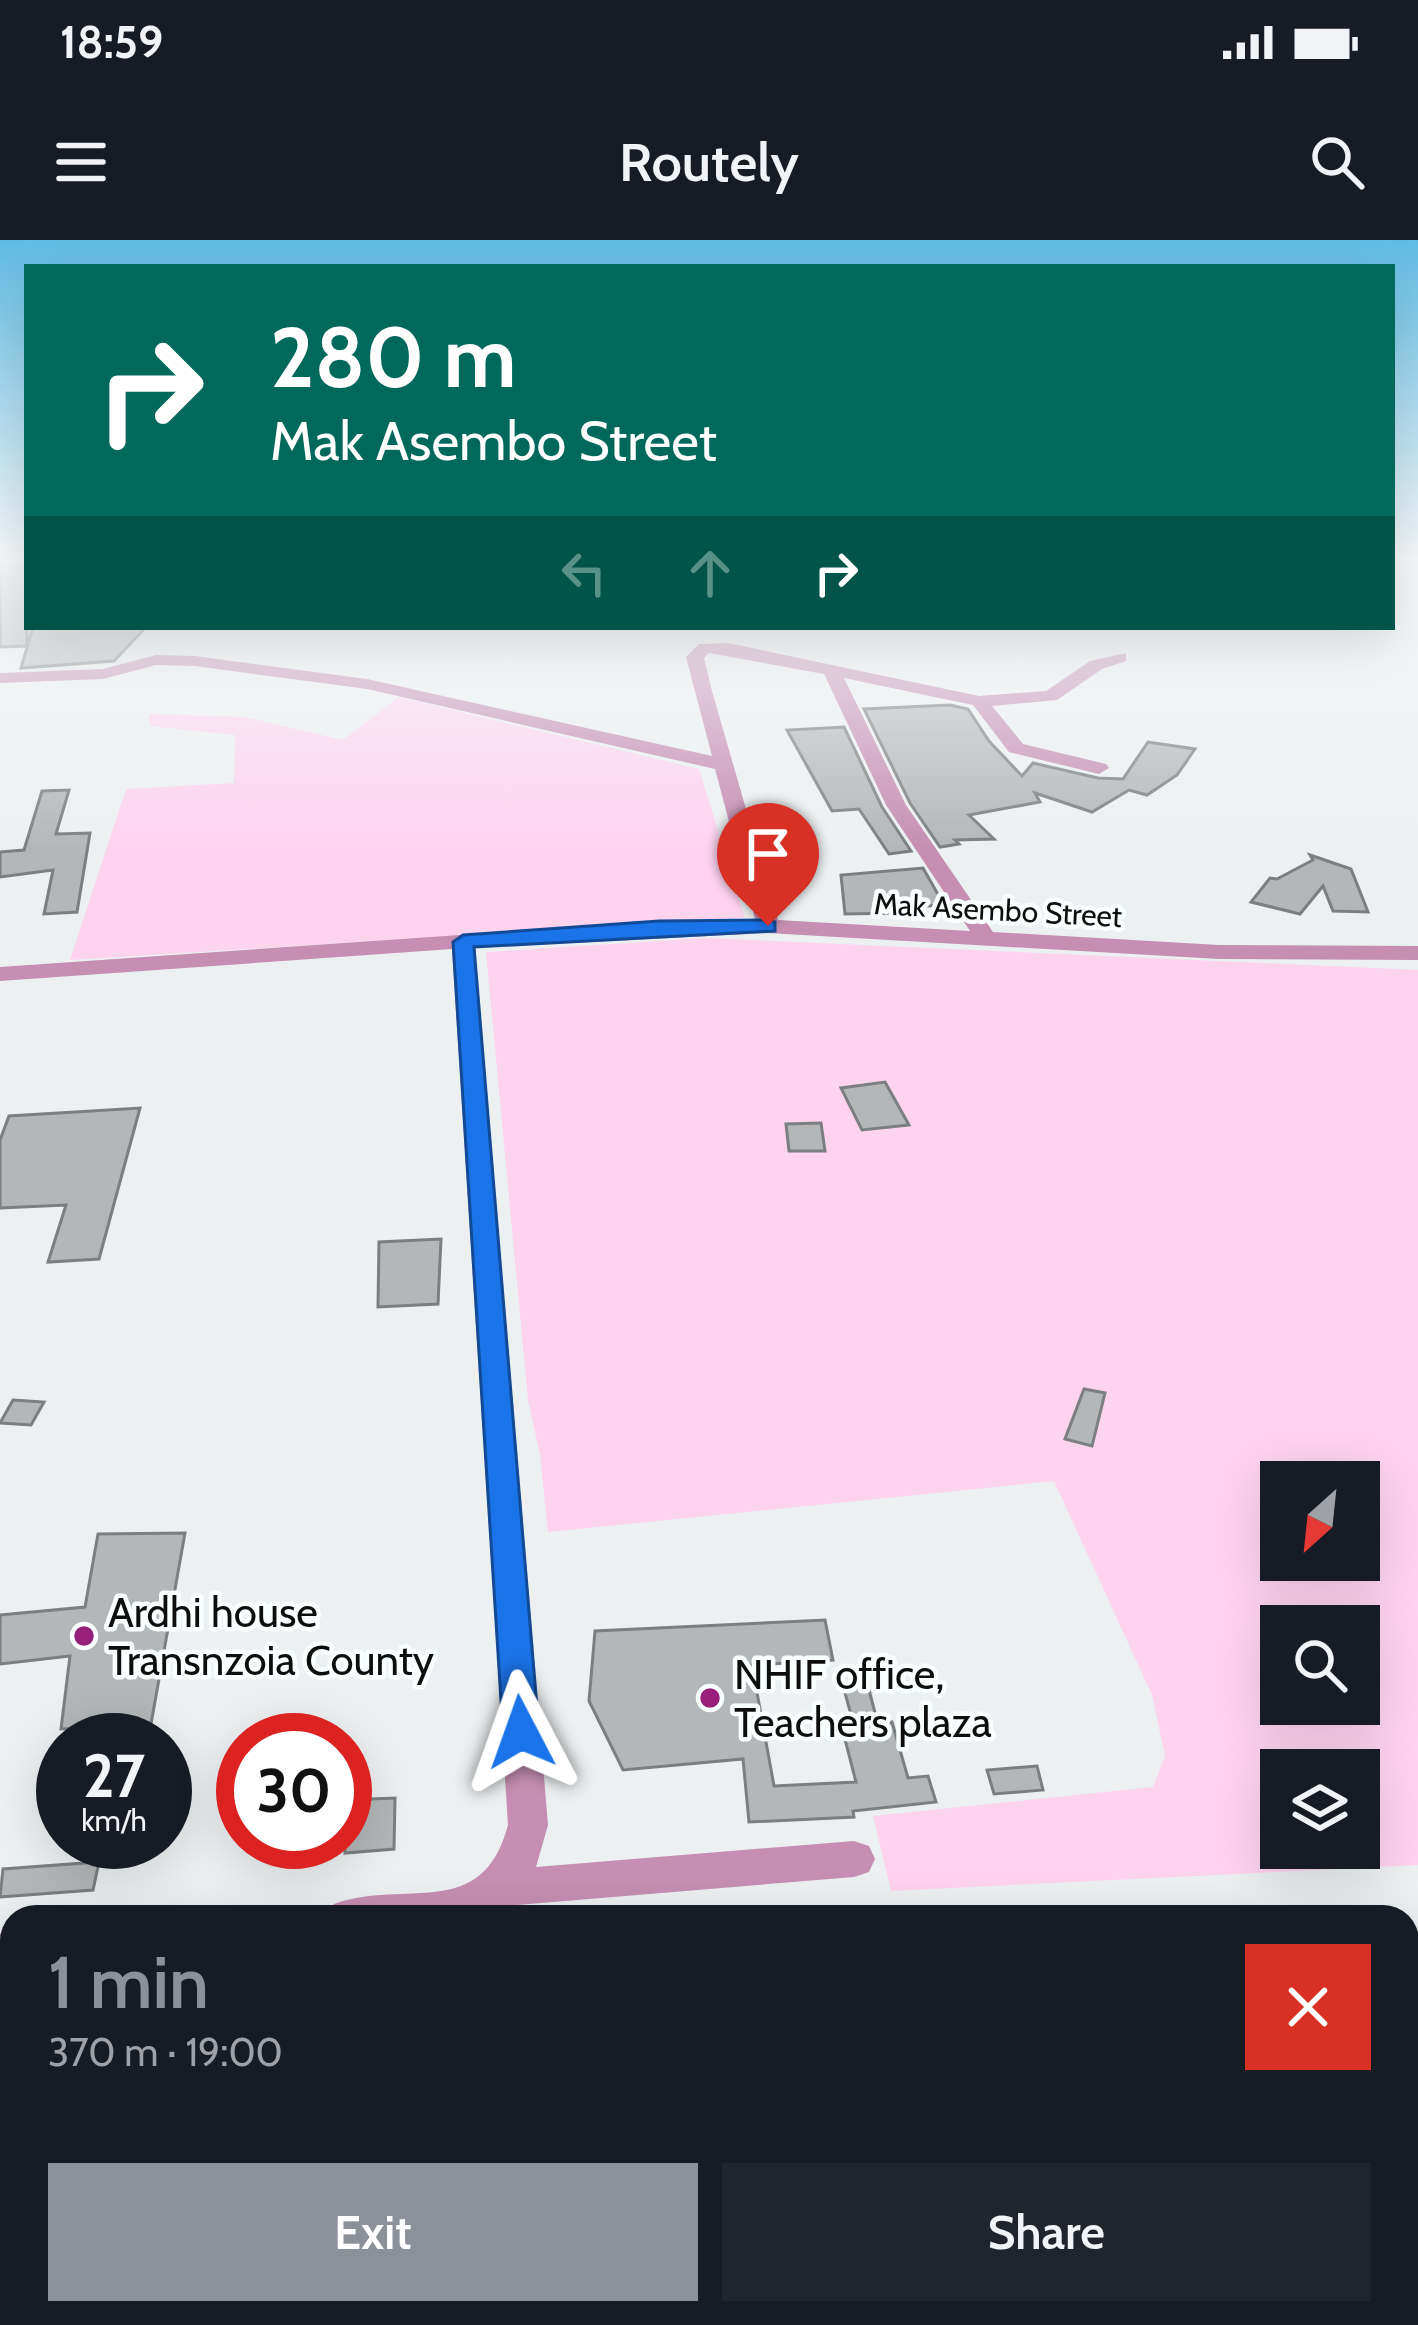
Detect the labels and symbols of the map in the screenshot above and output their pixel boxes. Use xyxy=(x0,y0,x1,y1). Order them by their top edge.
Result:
pin xyxy=(717,803,819,926)
street label: Mak Asembo Street xyxy=(873,885,1123,935)
north arrow xyxy=(1260,1461,1380,1581)
place label: Ardhi house Transnzoia County xyxy=(108,1586,434,1686)
marker: Ardhi house Transnzoia County xyxy=(71,1623,97,1649)
place label: NHIF office, Teachers plaza xyxy=(734,1648,992,1748)
position arrow xyxy=(458,1669,584,1795)
marker: NHIF office, Teachers plaza xyxy=(697,1685,723,1711)
speed limit sign: 30 xyxy=(216,1713,372,1869)

